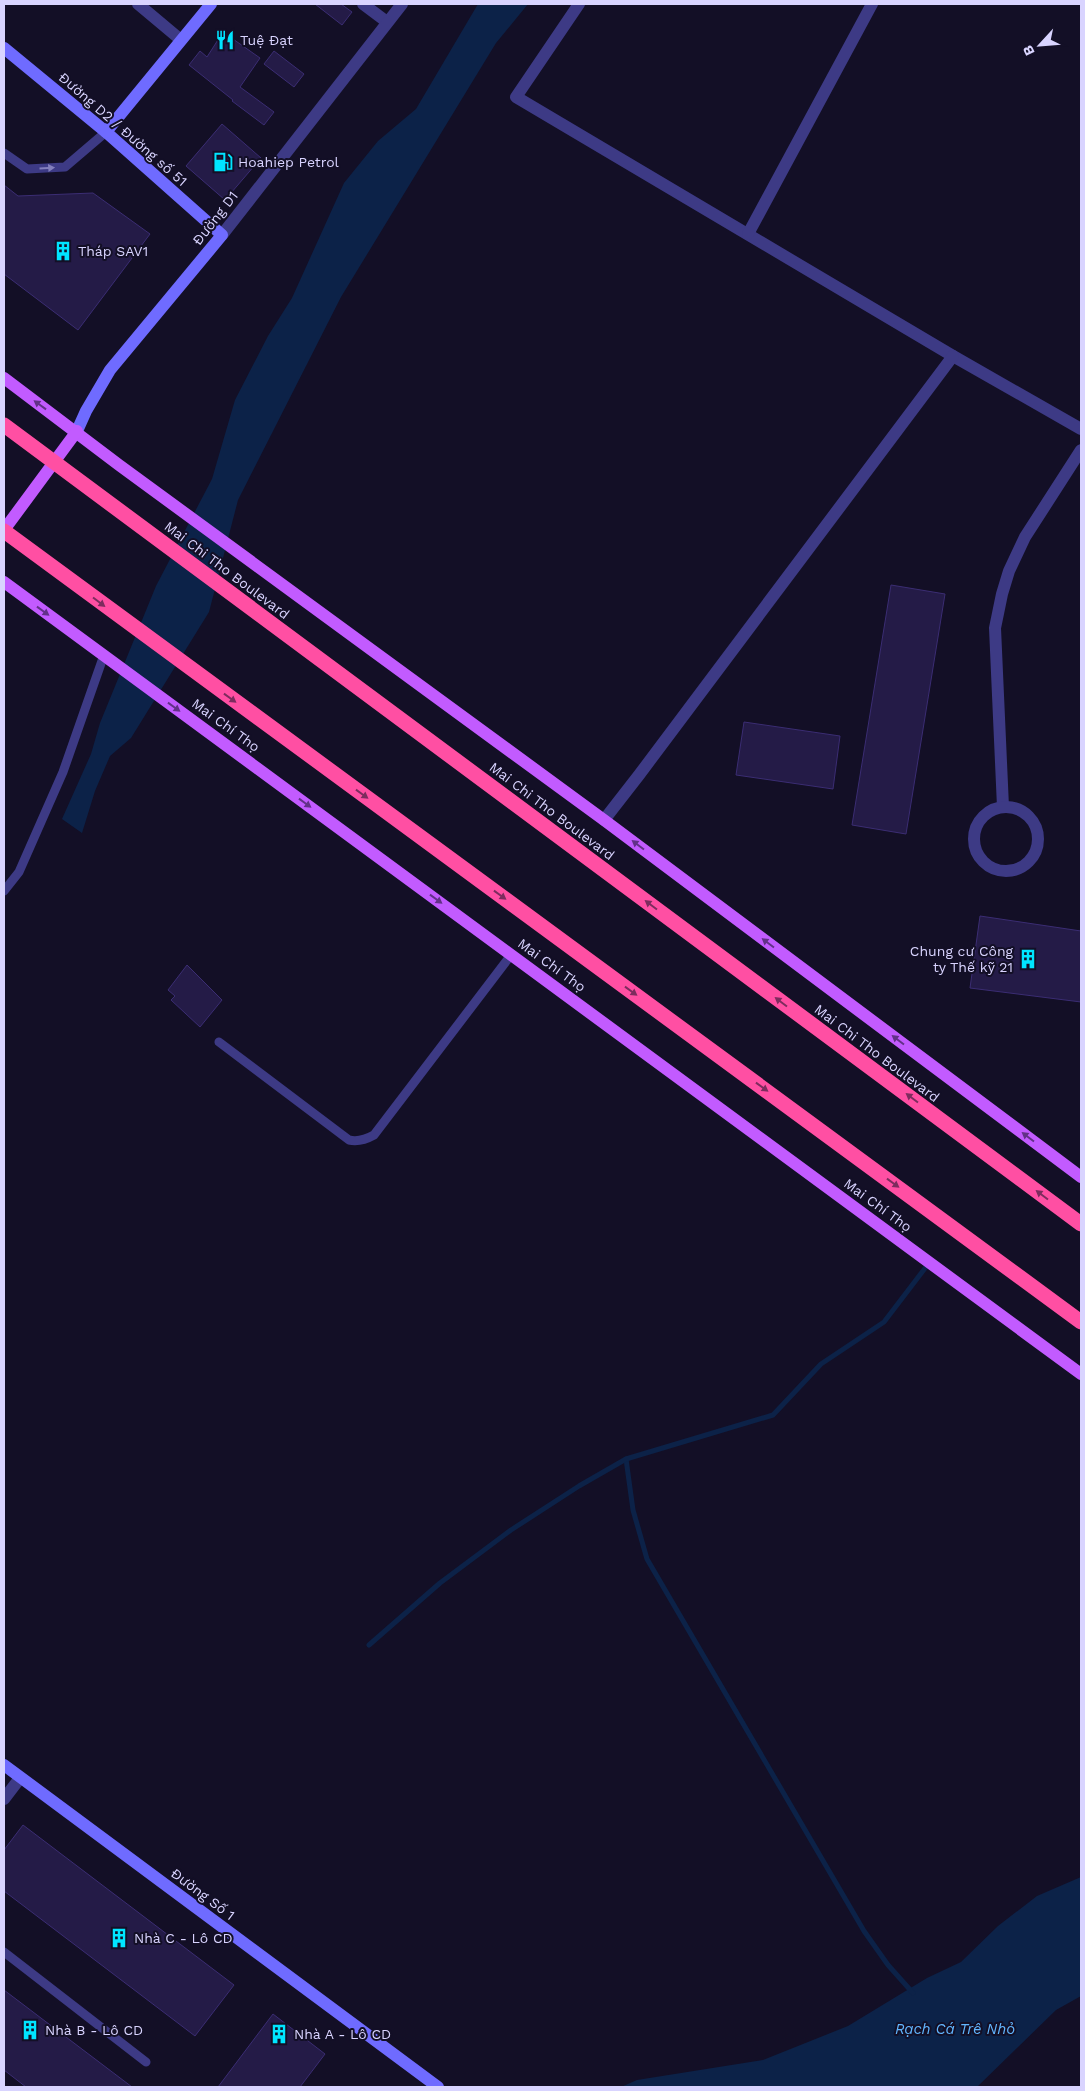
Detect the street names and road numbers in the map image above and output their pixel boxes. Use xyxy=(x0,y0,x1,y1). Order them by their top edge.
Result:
street label: Đường D2 / Đường số 51 xyxy=(56,69,190,189)
street label: Đường D1 xyxy=(189,188,241,248)
street label: Mai Chi Tho Boulevard xyxy=(161,518,293,622)
street label: Mai Chí Thọ xyxy=(189,695,263,755)
street label: Mai Chi Tho Boulevard xyxy=(486,759,618,863)
street label: Mai Chí Thọ xyxy=(515,935,589,995)
street label: Mai Chi Tho Boulevard xyxy=(811,1001,943,1105)
street label: Mai Chí Thọ xyxy=(841,1175,915,1235)
street label: Đường Số 1 xyxy=(168,1865,238,1923)

